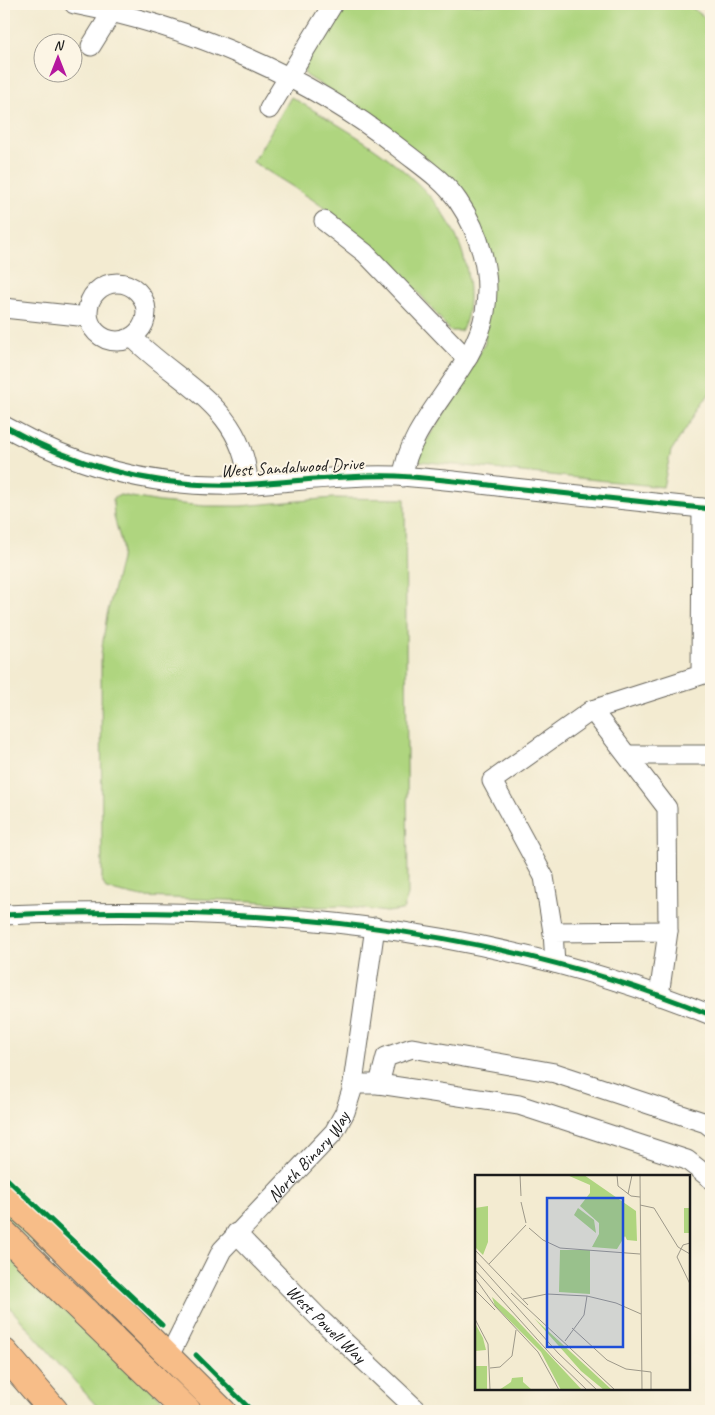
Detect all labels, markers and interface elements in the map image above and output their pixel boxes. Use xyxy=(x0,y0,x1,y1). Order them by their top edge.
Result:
north arrow xyxy=(32,32,82,82)
text: N xyxy=(54,37,65,54)
street label: West Sandalwood Drive xyxy=(220,452,365,482)
street label: North Binary Way xyxy=(263,1106,355,1206)
inset map xyxy=(475,1175,690,1390)
street label: West Powell Way xyxy=(282,1280,372,1369)

